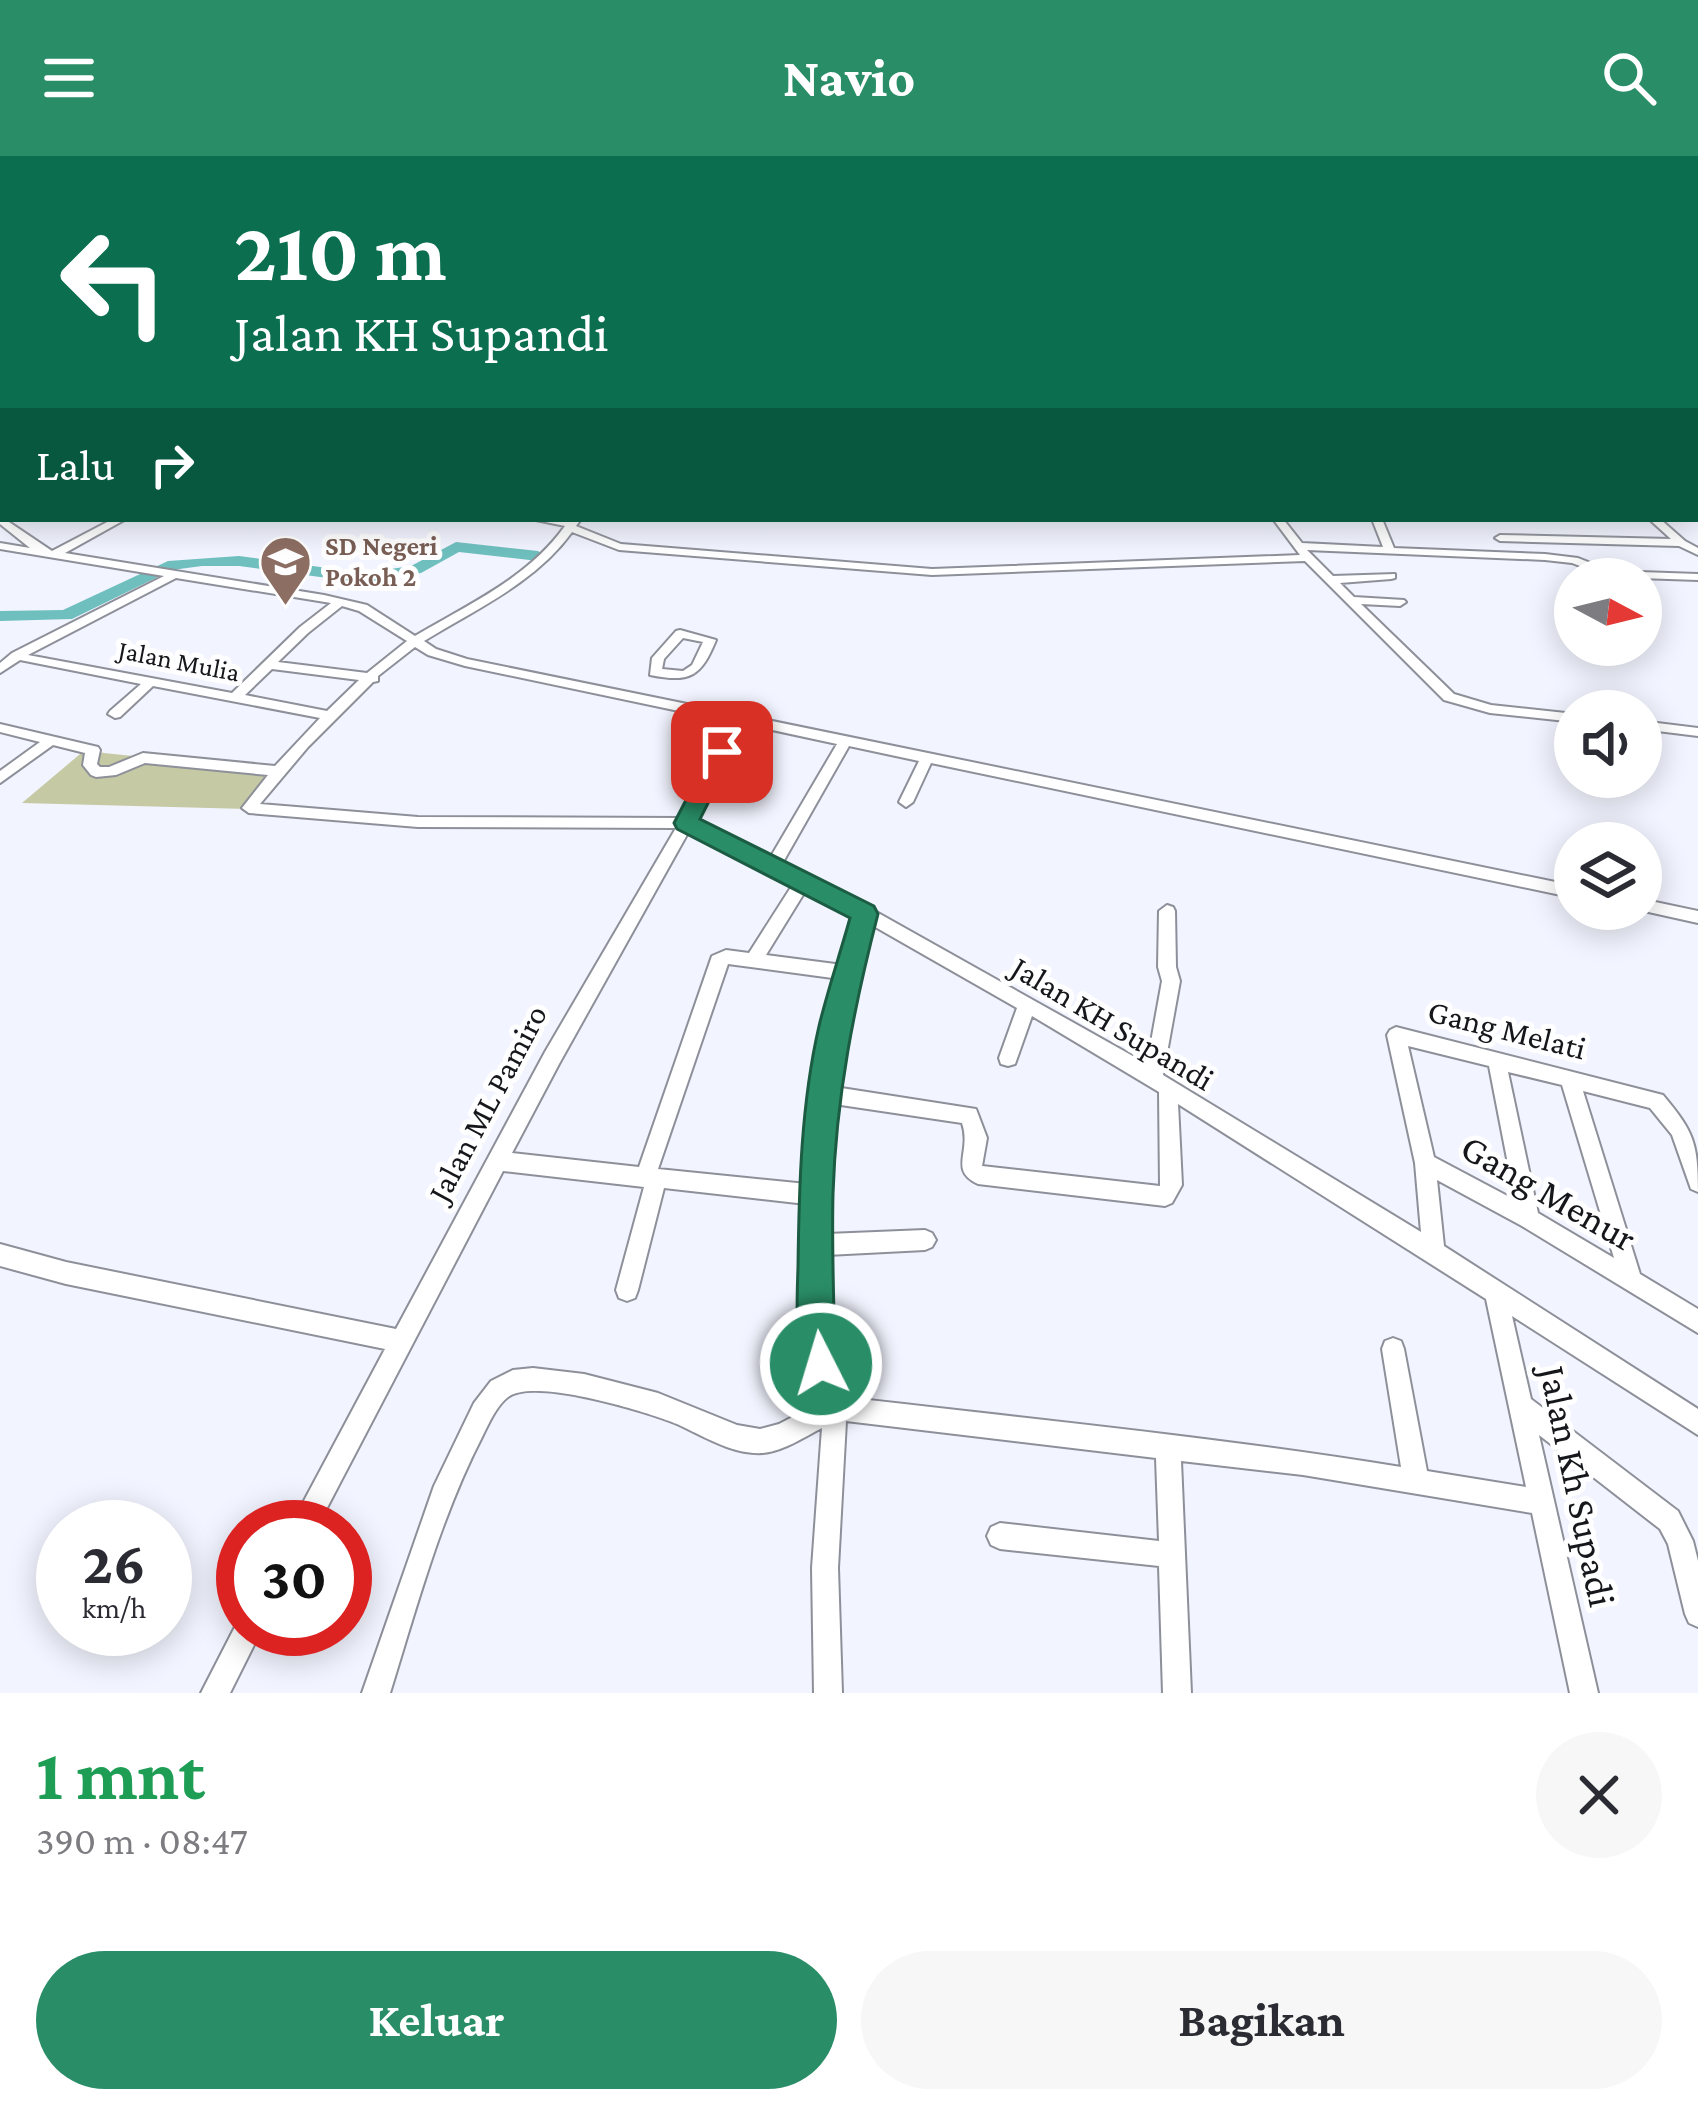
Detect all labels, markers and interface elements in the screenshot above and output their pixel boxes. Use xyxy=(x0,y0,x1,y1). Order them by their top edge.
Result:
icon: menu xyxy=(36,45,102,111)
icon: search xyxy=(1596,45,1662,111)
text: Navio xyxy=(783,48,915,108)
icon: left xyxy=(36,204,192,360)
text: 210 m xyxy=(234,205,447,298)
text: Jalan KH Supandi xyxy=(234,303,609,363)
icon: right xyxy=(139,432,205,498)
text: Lalu xyxy=(36,440,115,490)
place label: SD Negeri Pokoh 2 xyxy=(325,531,438,592)
school or university icon: SD Negeri Pokoh 2 xyxy=(258,534,314,608)
north arrow xyxy=(1554,558,1662,666)
map controls xyxy=(1554,558,1662,930)
street label: Jalan Mulia xyxy=(113,634,242,687)
button: sound xyxy=(1554,690,1662,798)
pin xyxy=(671,701,773,803)
icon: arrive xyxy=(689,719,755,785)
button: layers xyxy=(1554,822,1662,930)
street label: Jalan KH Supandi xyxy=(1003,947,1221,1098)
street label: Gang Melati xyxy=(1424,992,1590,1066)
street label: Jalan ML Pamiro xyxy=(418,999,554,1210)
street label: Gang Menur xyxy=(1453,1125,1644,1260)
position arrow xyxy=(758,1301,884,1427)
street label: Jalan Kh Supadi xyxy=(1530,1359,1624,1610)
speed limit sign: 30 xyxy=(216,1500,372,1656)
text: 26 xyxy=(82,1529,146,1596)
text: km/h xyxy=(82,1591,146,1624)
button: close xyxy=(1536,1732,1662,1858)
text: 1 mnt xyxy=(36,1734,205,1814)
text: 390 m · 08:47 xyxy=(36,1819,248,1862)
button: Keluar xyxy=(36,1951,837,2089)
button: Bagikan xyxy=(861,1951,1662,2089)

